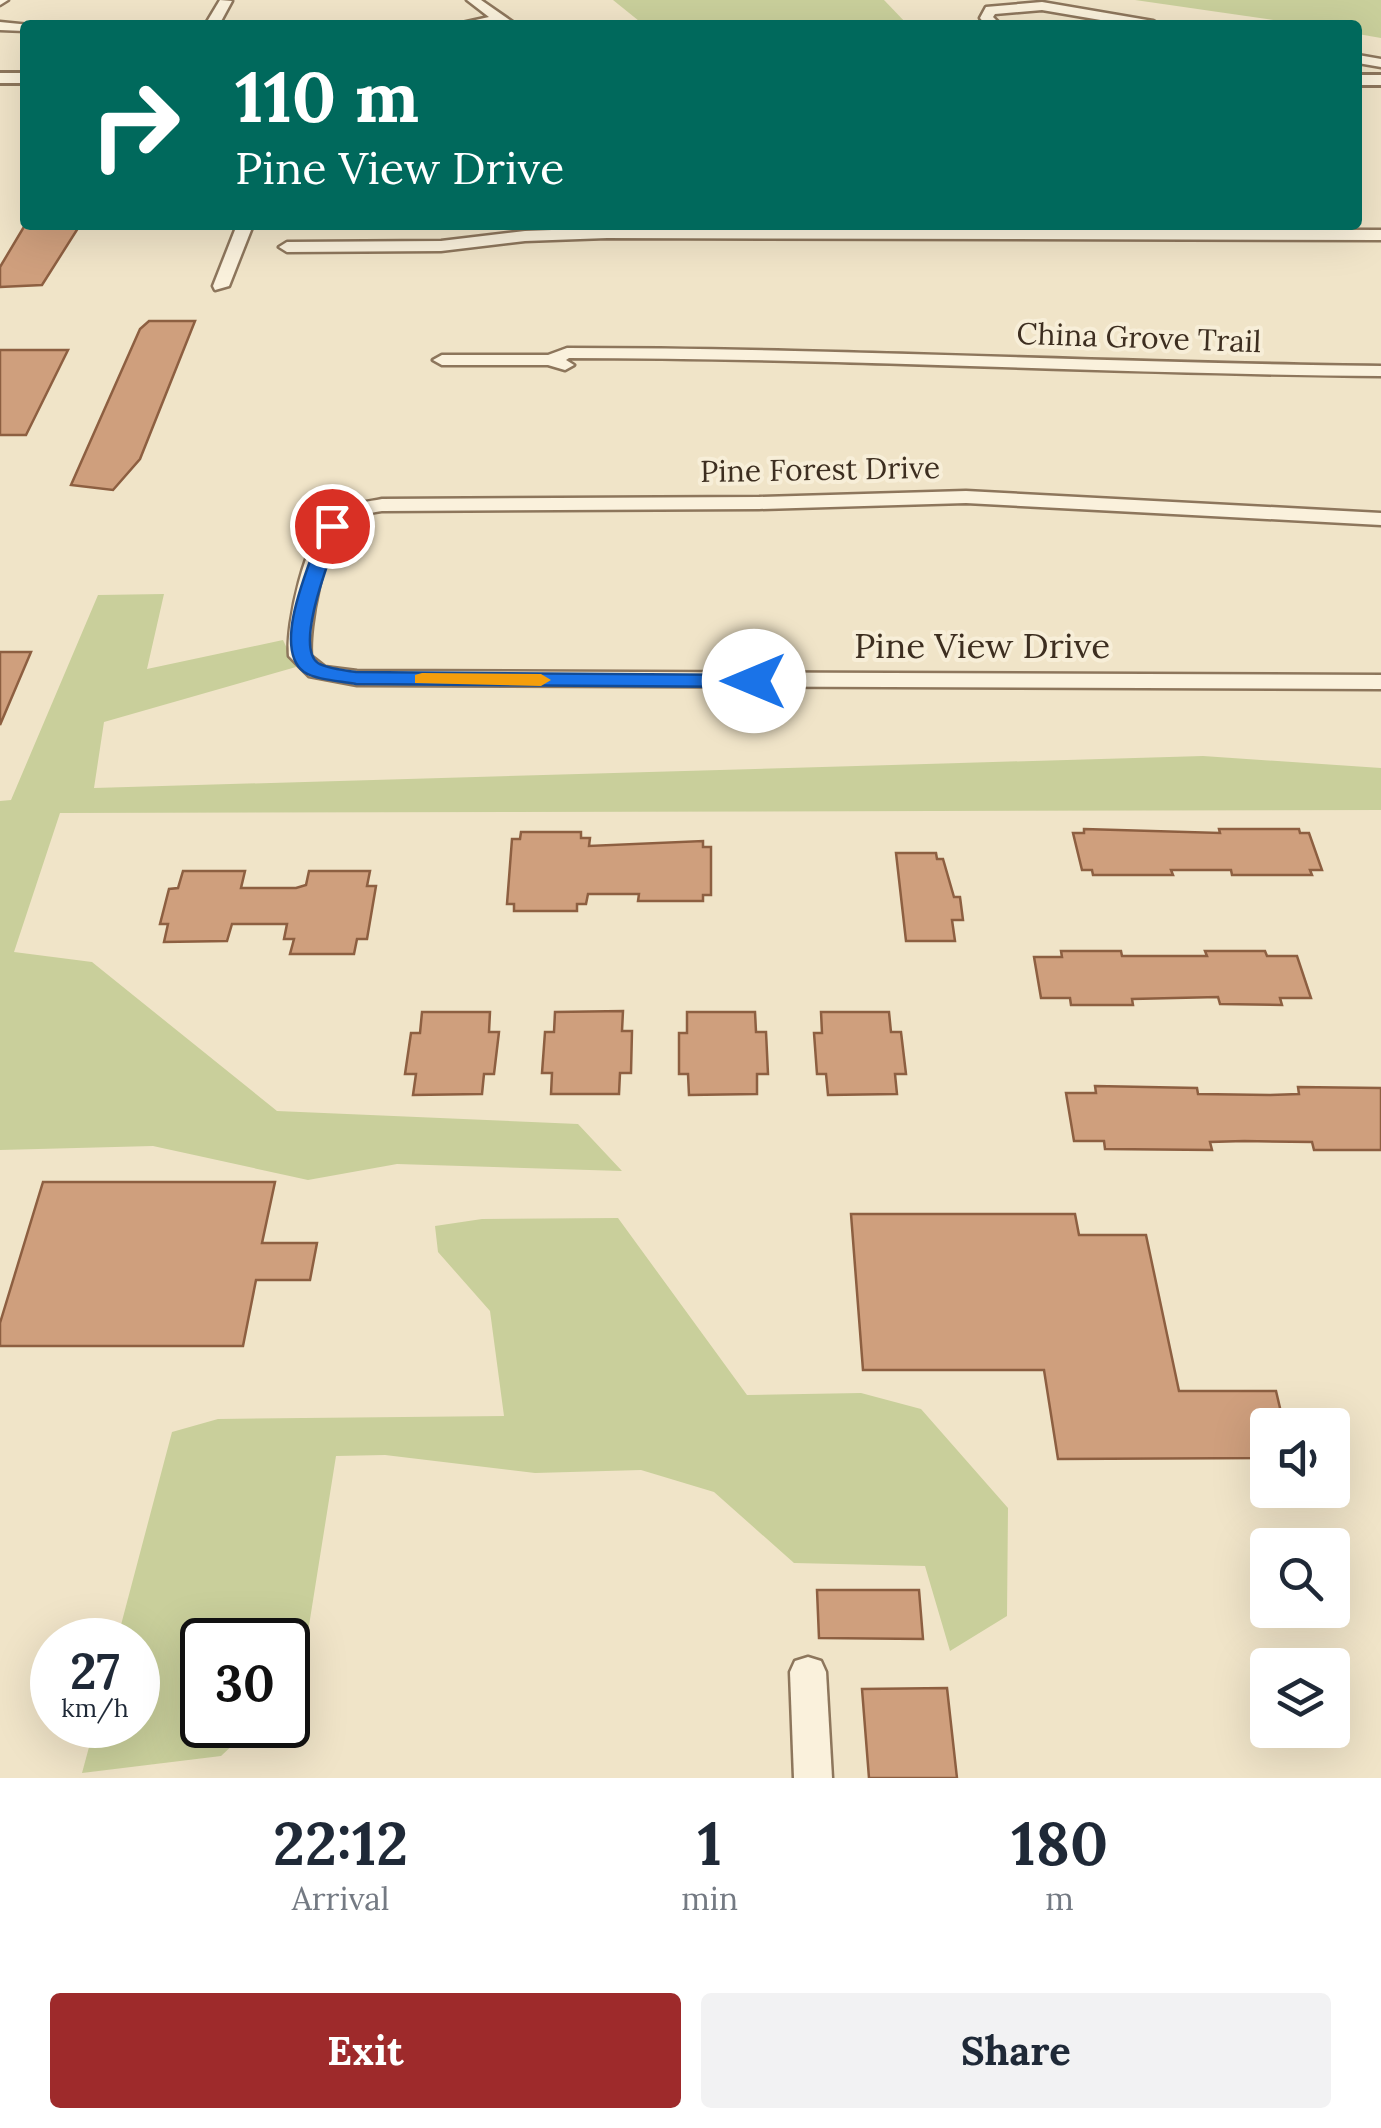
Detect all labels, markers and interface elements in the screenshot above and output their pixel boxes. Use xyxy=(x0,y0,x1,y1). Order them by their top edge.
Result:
text: 110 m xyxy=(235,52,419,141)
icon: right xyxy=(70,60,200,190)
text: Pine View Drive xyxy=(235,139,564,196)
street label: China Grove Trail xyxy=(1016,314,1262,360)
street label: Pine Forest Drive xyxy=(700,448,940,490)
pin xyxy=(290,484,375,569)
icon: arrive xyxy=(305,499,360,554)
street label: Pine View Drive xyxy=(854,623,1110,668)
position arrow xyxy=(702,629,806,733)
map controls xyxy=(1250,1408,1350,1748)
button: sound xyxy=(1250,1408,1350,1508)
button: search xyxy=(1250,1528,1350,1628)
speed limit sign: 30 xyxy=(180,1618,310,1748)
text: 27 xyxy=(70,1639,120,1703)
button: layers xyxy=(1250,1648,1350,1748)
text: km/h xyxy=(61,1692,129,1724)
text: 22:12 xyxy=(273,1805,408,1881)
text: 1 xyxy=(698,1805,722,1881)
text: 180 xyxy=(1011,1805,1108,1881)
text: Arrival xyxy=(292,1878,390,1919)
text: min xyxy=(681,1878,738,1919)
text: m xyxy=(1045,1878,1074,1919)
button: Exit xyxy=(50,1993,681,2108)
button: Share xyxy=(701,1993,1331,2108)

